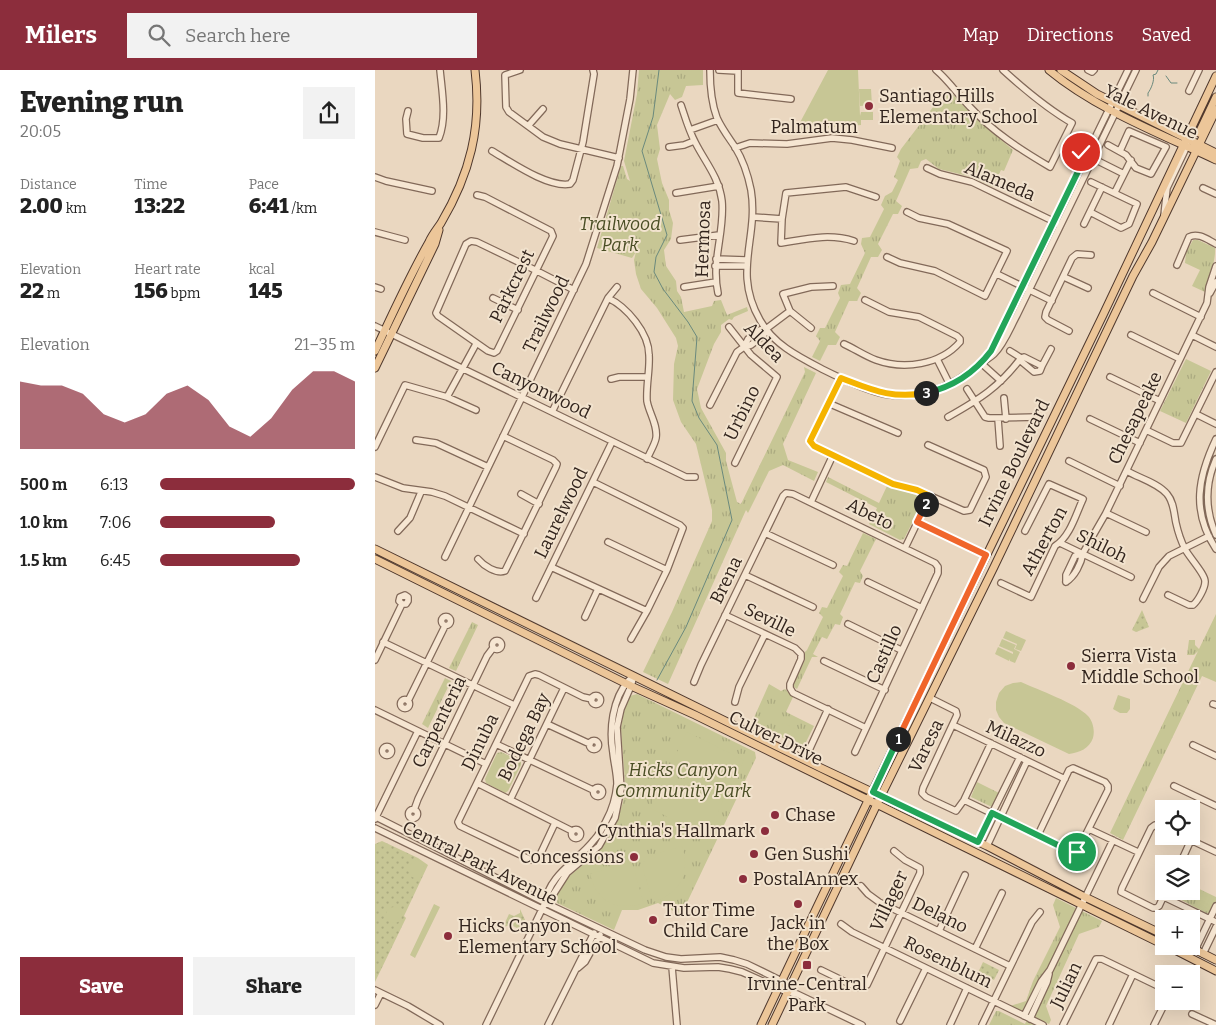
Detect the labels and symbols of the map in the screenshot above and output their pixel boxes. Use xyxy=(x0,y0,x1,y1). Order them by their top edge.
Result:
street label: Yale Avenue xyxy=(1100,80,1202,144)
place label: Santiago Hills Elementary School xyxy=(879,85,1038,128)
marker: Santiago Hills Elementary School xyxy=(863,100,875,112)
street label: Palmatum xyxy=(770,116,858,138)
pin xyxy=(1060,131,1102,173)
street label: Alameda xyxy=(961,156,1039,206)
street label: Hermosa xyxy=(691,200,715,278)
park label: Trailwood Park xyxy=(579,213,661,256)
street label: Parkcrest xyxy=(485,245,539,326)
street label: Trailwood xyxy=(518,272,574,356)
street label: Aldea xyxy=(739,317,789,367)
street label: Canyonwood xyxy=(488,356,595,424)
street label: Chesapeake xyxy=(1103,368,1167,468)
pin: 3 xyxy=(913,380,939,406)
street label: Urbino xyxy=(719,382,765,444)
street label: Irvine Boulevard xyxy=(974,396,1054,530)
street label: Laurelwood xyxy=(530,464,593,562)
pin: 2 xyxy=(913,492,939,516)
street label: Abeto xyxy=(843,493,897,535)
street label: Atherton xyxy=(1016,502,1072,579)
street label: Shiloh xyxy=(1073,524,1131,568)
street label: Brena xyxy=(705,553,747,607)
street label: Seville xyxy=(740,598,800,642)
street label: Castillo xyxy=(861,621,907,687)
place label: Sierra Vista Middle School xyxy=(1081,645,1199,688)
marker: Sierra Vista Middle School xyxy=(1065,660,1077,672)
street label: Carpenteria xyxy=(407,672,471,772)
street label: Bodega Bay xyxy=(493,689,555,785)
street label: Culver Drive xyxy=(725,706,827,770)
street label: Dinuba xyxy=(457,710,503,774)
street label: Varesa xyxy=(904,716,948,776)
street label: Milazzo xyxy=(982,716,1050,762)
pin: 1 xyxy=(885,726,911,752)
park label: Hicks Canyon Community Park xyxy=(615,759,752,802)
place label: Chase xyxy=(785,804,836,826)
marker: Chase xyxy=(769,809,781,821)
street label: Central Park Avenue xyxy=(399,816,561,910)
place label: Cynthia's Hallmark xyxy=(597,820,756,842)
marker: Cynthia's Hallmark xyxy=(759,825,771,837)
pin xyxy=(1056,831,1098,873)
place label: Gen Sushi xyxy=(764,843,849,865)
place label: Concessions xyxy=(519,846,624,868)
marker: Gen Sushi xyxy=(748,848,760,860)
marker: Concessions xyxy=(628,851,640,863)
street label: Villager xyxy=(865,867,913,935)
place label: PostalAnnex xyxy=(753,868,858,890)
marker: PostalAnnex xyxy=(737,873,749,885)
street label: Delano xyxy=(909,892,971,938)
marker: Jack in the Box xyxy=(792,898,804,910)
place label: Tutor Time Child Care xyxy=(663,899,755,942)
place label: Jack in the Box xyxy=(767,912,829,955)
marker: Tutor Time Child Care xyxy=(647,914,659,926)
place label: Hicks Canyon Elementary School xyxy=(458,915,617,958)
marker: Hicks Canyon Elementary School xyxy=(442,930,454,942)
street label: Rosenblum xyxy=(900,931,996,993)
street label: Julian xyxy=(1045,958,1087,1012)
marker: Irvine-Central Park xyxy=(801,959,813,971)
place label: Irvine-Central Park xyxy=(747,973,867,1016)

